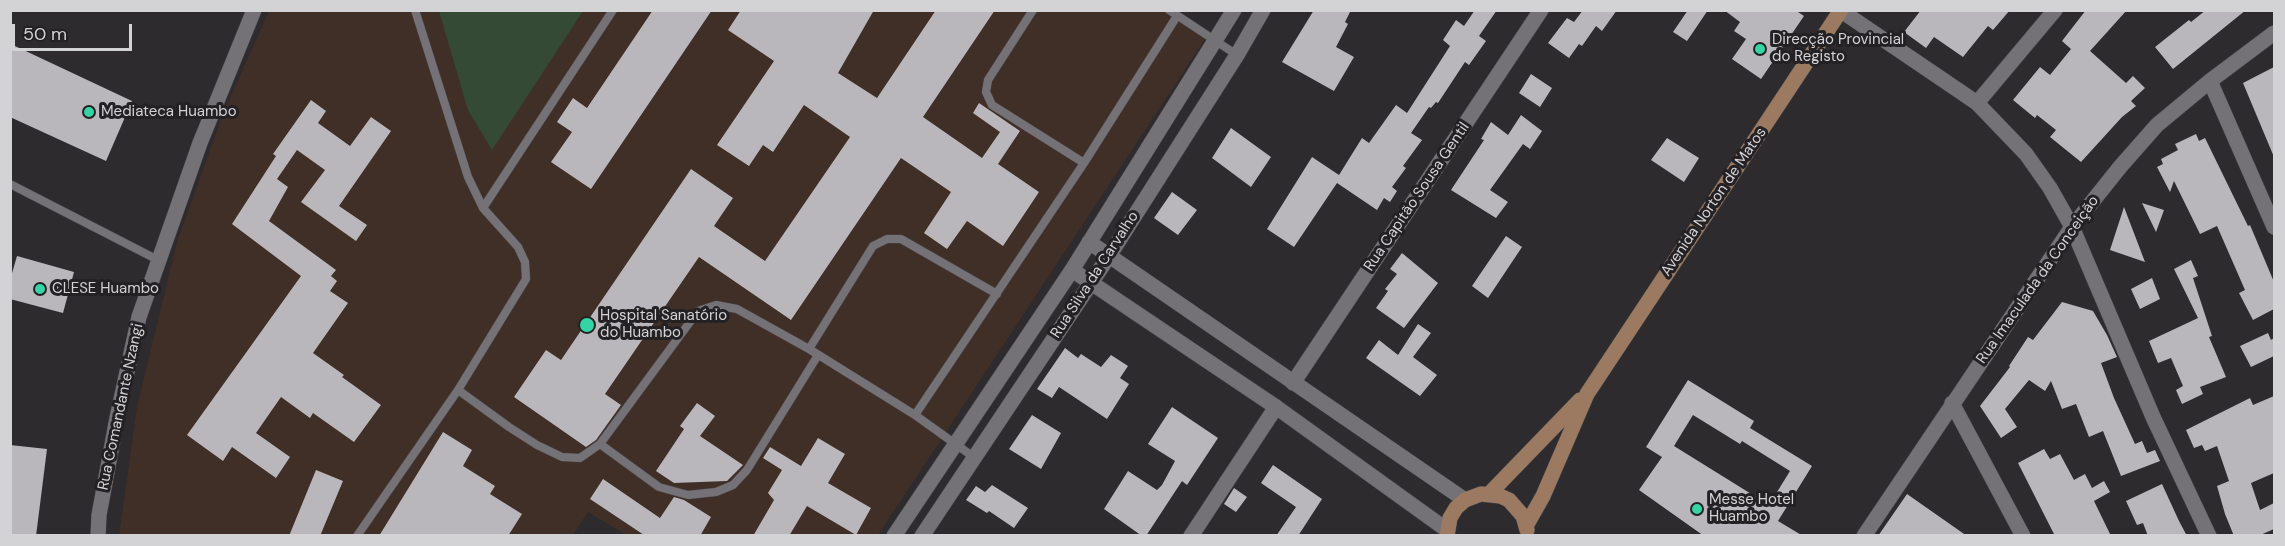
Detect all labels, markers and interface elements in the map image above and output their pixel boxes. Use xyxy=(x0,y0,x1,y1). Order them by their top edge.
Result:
scale bar xyxy=(15,12,135,50)
text: 50 m xyxy=(23,22,67,46)
place label: Direcção Provincial do Registo xyxy=(1772,31,1904,66)
marker: Direcção Provincial do Registo xyxy=(1753,42,1767,56)
place label: Mediateca Huambo xyxy=(101,103,237,121)
marker: Mediateca Huambo xyxy=(82,105,96,119)
street label: Rua Capitão Sousa Gentil xyxy=(1360,119,1474,275)
street label: Avenida Norton de Matos xyxy=(1657,124,1771,280)
street label: Rua Imaculada da Conceição xyxy=(1973,192,2103,368)
street label: Rua Silva da Carvalho xyxy=(1047,208,1143,342)
place label: CLESE Huambo xyxy=(52,280,159,298)
marker: CLESE Huambo xyxy=(33,282,47,296)
place label: Hospital Sanatório do Huambo xyxy=(600,307,727,342)
marker: Hospital Sanatório do Huambo xyxy=(578,316,596,334)
street label: Rua Comandante Nzangi xyxy=(95,322,147,492)
place label: Messe Hotel Huambo xyxy=(1709,491,1794,526)
marker: Messe Hotel Huambo xyxy=(1690,502,1704,516)

